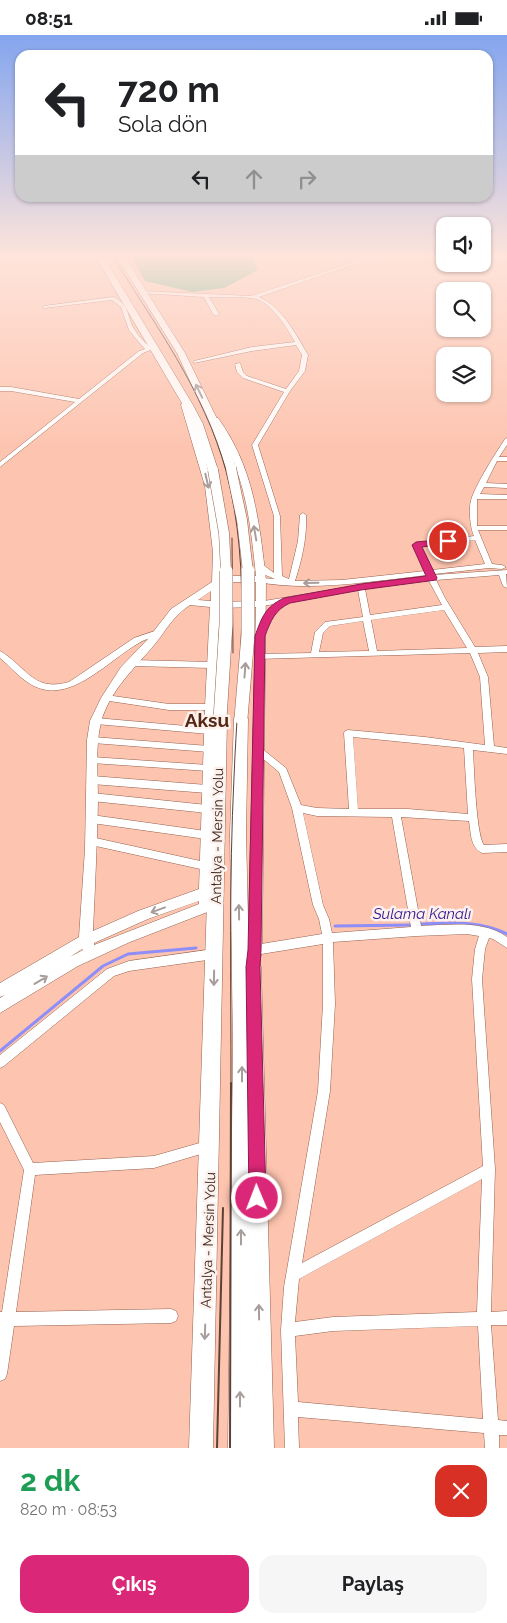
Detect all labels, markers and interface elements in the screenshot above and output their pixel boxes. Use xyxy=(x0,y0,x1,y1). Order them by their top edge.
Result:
text: 08:51 xyxy=(25,7,73,29)
text: 720 m xyxy=(118,69,220,110)
icon: left xyxy=(35,70,100,135)
text: Sola dön xyxy=(118,111,208,137)
icon: left xyxy=(187,165,215,193)
icon: ahead xyxy=(240,165,268,193)
icon: right xyxy=(293,165,321,193)
map controls xyxy=(436,217,491,402)
button: sound xyxy=(436,217,491,272)
button: search xyxy=(436,282,491,337)
button: layers xyxy=(436,347,491,402)
one-way arrow xyxy=(194,383,204,398)
one-way arrow xyxy=(203,473,212,489)
pin xyxy=(427,520,469,562)
one-way arrow xyxy=(250,526,260,542)
icon: arrive xyxy=(434,527,462,555)
one-way arrow xyxy=(304,578,320,588)
one-way arrow xyxy=(240,662,250,678)
district label: Aksu xyxy=(185,709,229,731)
street label: Antalya - Mersin Yolu xyxy=(208,768,226,904)
one-way arrow xyxy=(235,904,244,920)
water label: Sulama Kanalı xyxy=(372,905,471,923)
one-way arrow xyxy=(151,906,166,915)
one-way arrow xyxy=(209,969,219,985)
one-way arrow xyxy=(34,975,48,985)
one-way arrow xyxy=(237,1067,246,1083)
position arrow xyxy=(230,1171,282,1223)
street label: Antalya - Mersin Yolu xyxy=(198,1172,218,1308)
one-way arrow xyxy=(236,1229,245,1245)
one-way arrow xyxy=(255,1304,264,1320)
one-way arrow xyxy=(200,1324,210,1340)
one-way arrow xyxy=(235,1392,244,1408)
text: 2 dk xyxy=(20,1463,80,1498)
button: close xyxy=(435,1465,487,1517)
text: 820 m · 08:53 xyxy=(20,1500,117,1519)
button: Çıkış xyxy=(20,1555,249,1613)
button: Paylaş xyxy=(259,1555,487,1613)

